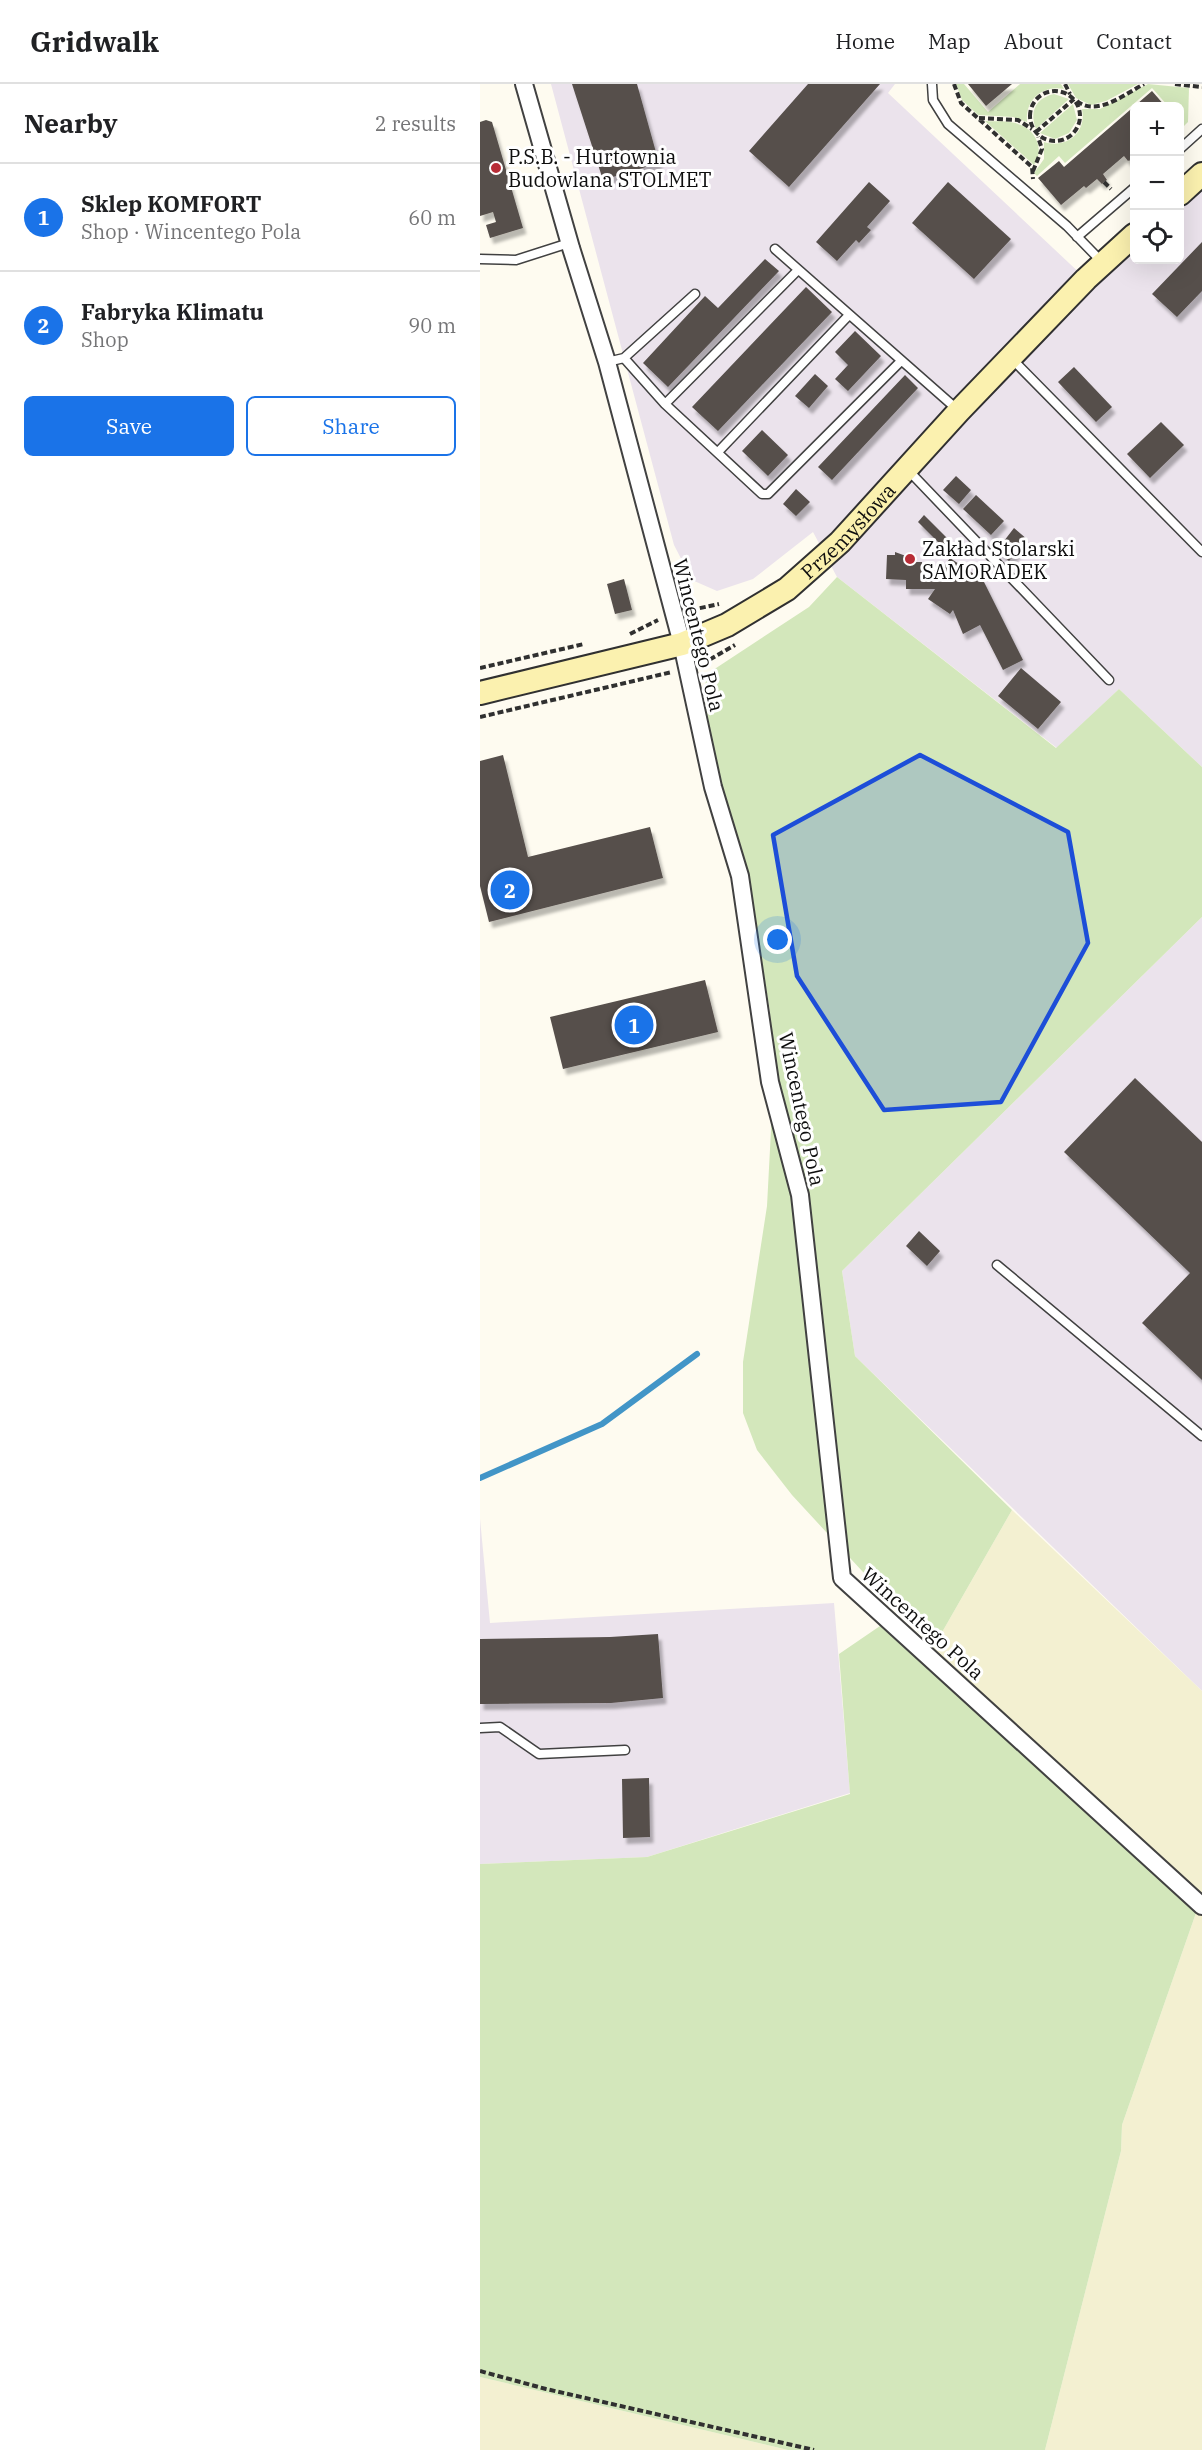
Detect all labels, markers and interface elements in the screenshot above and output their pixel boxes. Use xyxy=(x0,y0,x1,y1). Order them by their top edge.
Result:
text: Gridwalk xyxy=(30,23,159,60)
text: Home xyxy=(835,27,895,55)
text: Map xyxy=(928,27,971,55)
text: About xyxy=(1004,27,1063,55)
text: Contact xyxy=(1096,27,1172,55)
map controls xyxy=(1130,102,1184,264)
button: + xyxy=(1130,102,1184,156)
text: Nearby xyxy=(24,106,118,140)
text: 2 results xyxy=(375,110,456,137)
place label: P.S.B. - Hurtownia Budowlana STOLMET xyxy=(508,143,712,193)
button: − xyxy=(1130,156,1184,210)
marker: P.S.B. - Hurtownia Budowlana STOLMET xyxy=(489,161,503,175)
text: Sklep KOMFORT xyxy=(81,189,261,218)
text: 1 xyxy=(38,204,50,231)
text: 60 m xyxy=(408,204,456,231)
button: locate xyxy=(1130,210,1184,264)
text: Shop · Wincentego Pola xyxy=(81,218,301,245)
text: Fabryka Klimatu xyxy=(81,297,264,326)
text: 2 xyxy=(38,312,50,339)
text: 90 m xyxy=(408,312,456,339)
text: Shop xyxy=(81,326,129,353)
button: Save xyxy=(24,396,234,456)
button: Share xyxy=(246,396,456,456)
street label: Przemysłowa xyxy=(795,477,901,584)
place label: Zakład Stolarski SAMORADEK xyxy=(922,535,1075,585)
marker: Zakład Stolarski SAMORADEK xyxy=(903,552,917,566)
street label: Wincentego Pola xyxy=(667,556,731,714)
pin: 2 xyxy=(490,868,530,912)
your location xyxy=(763,925,792,954)
pin: 1 xyxy=(614,1002,654,1048)
street label: Wincentego Pola xyxy=(773,1030,831,1188)
street label: Wincentego Pola xyxy=(856,1561,990,1685)

